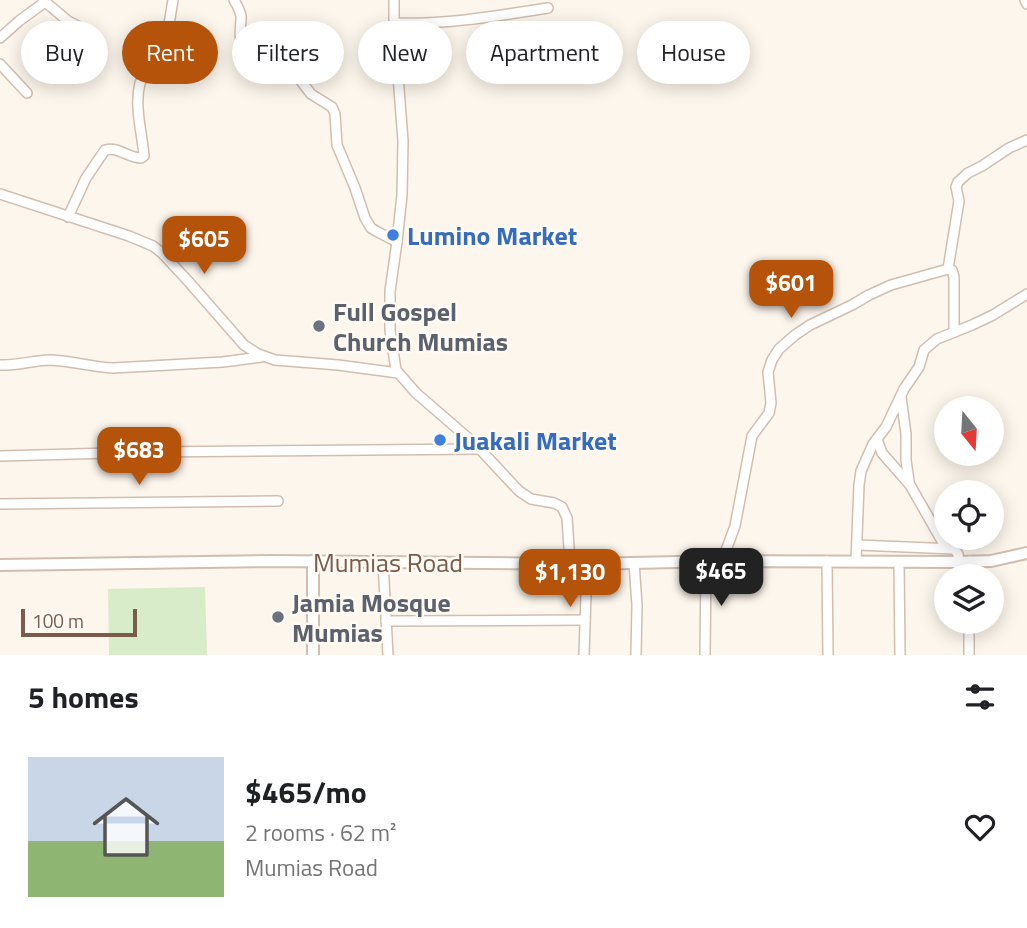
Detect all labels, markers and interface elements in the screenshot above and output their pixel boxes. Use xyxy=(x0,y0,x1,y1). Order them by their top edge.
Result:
chip: Buy xyxy=(21,21,108,84)
chip: Rent xyxy=(122,21,218,84)
chip: Filters xyxy=(232,21,344,84)
chip: New xyxy=(358,21,452,84)
chip: Apartment xyxy=(466,21,623,84)
chip: House xyxy=(637,21,750,84)
pin: $605 xyxy=(163,216,245,276)
place label: Lumino Market xyxy=(407,216,577,255)
text: $605 xyxy=(178,221,230,256)
marker: Lumino Market xyxy=(385,227,401,243)
pin: $601 xyxy=(750,260,832,320)
text: $601 xyxy=(765,265,817,300)
place label: Full Gospel Church Mumias xyxy=(333,292,508,361)
marker: Full Gospel Church Mumias xyxy=(311,318,327,334)
north arrow xyxy=(934,396,1004,466)
map controls xyxy=(934,396,1004,634)
place label: Juakali Market xyxy=(454,421,617,460)
pin: $683 xyxy=(98,428,180,487)
text: $683 xyxy=(113,432,165,467)
marker: Juakali Market xyxy=(432,432,448,448)
button: locate xyxy=(934,480,1004,550)
street label: Mumias Road xyxy=(313,543,463,582)
pin: $465 xyxy=(680,548,762,608)
pin: $1,130 xyxy=(513,550,627,609)
text: $465 xyxy=(695,553,747,588)
text: $1,130 xyxy=(535,554,605,589)
button: layers xyxy=(934,564,1004,634)
place label: Jamia Mosque Mumias xyxy=(292,583,451,652)
scale bar xyxy=(21,606,136,638)
text: 100 m xyxy=(32,606,84,635)
marker: Jamia Mosque Mumias xyxy=(270,609,286,625)
text: 5 homes xyxy=(28,674,139,720)
icon: filters xyxy=(961,678,999,716)
text: $465/mo xyxy=(245,769,367,815)
icon: home xyxy=(84,785,168,869)
icon: heart xyxy=(961,808,999,846)
text: 2 rooms · 62 m² xyxy=(245,815,396,850)
text: Mumias Road xyxy=(245,850,378,885)

